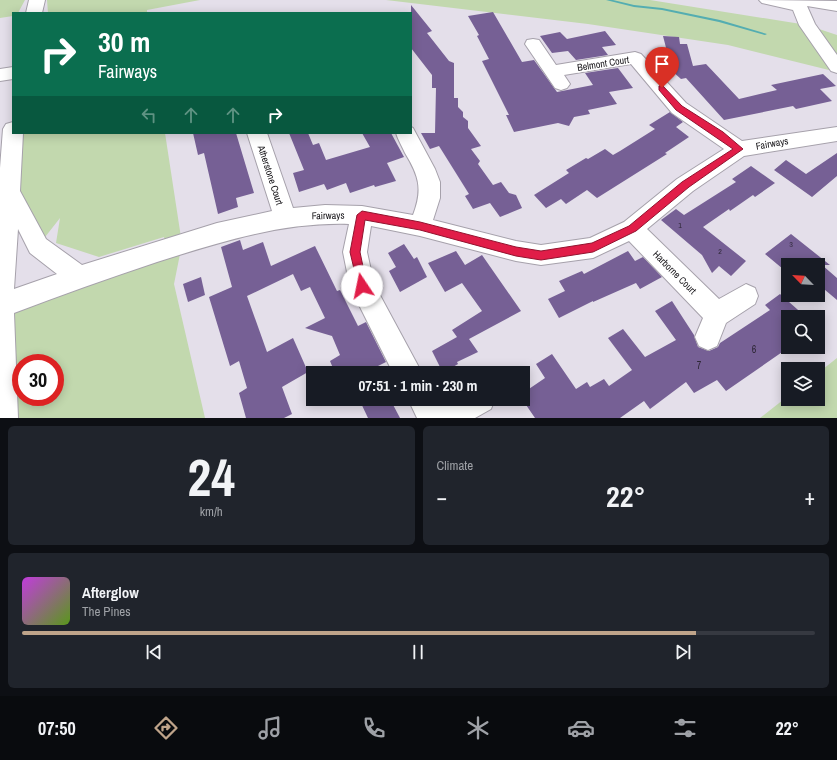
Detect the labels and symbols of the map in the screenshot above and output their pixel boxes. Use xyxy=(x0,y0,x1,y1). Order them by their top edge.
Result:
pin xyxy=(645,47,679,88)
street label: Belmont Court xyxy=(576,53,631,74)
street label: Fairways xyxy=(755,134,789,153)
street label: Atherstone Court xyxy=(254,143,287,207)
street label: Fairways xyxy=(311,209,345,222)
house number: 1 xyxy=(678,220,682,230)
house number: 3 xyxy=(789,239,793,249)
house number: 2 xyxy=(718,246,722,256)
street label: Harborne Court xyxy=(650,248,700,297)
north arrow xyxy=(781,258,825,302)
position arrow xyxy=(341,265,383,307)
house number: 6 xyxy=(752,343,757,356)
speed limit sign: 30 xyxy=(12,354,64,406)
house number: 7 xyxy=(697,359,702,372)

